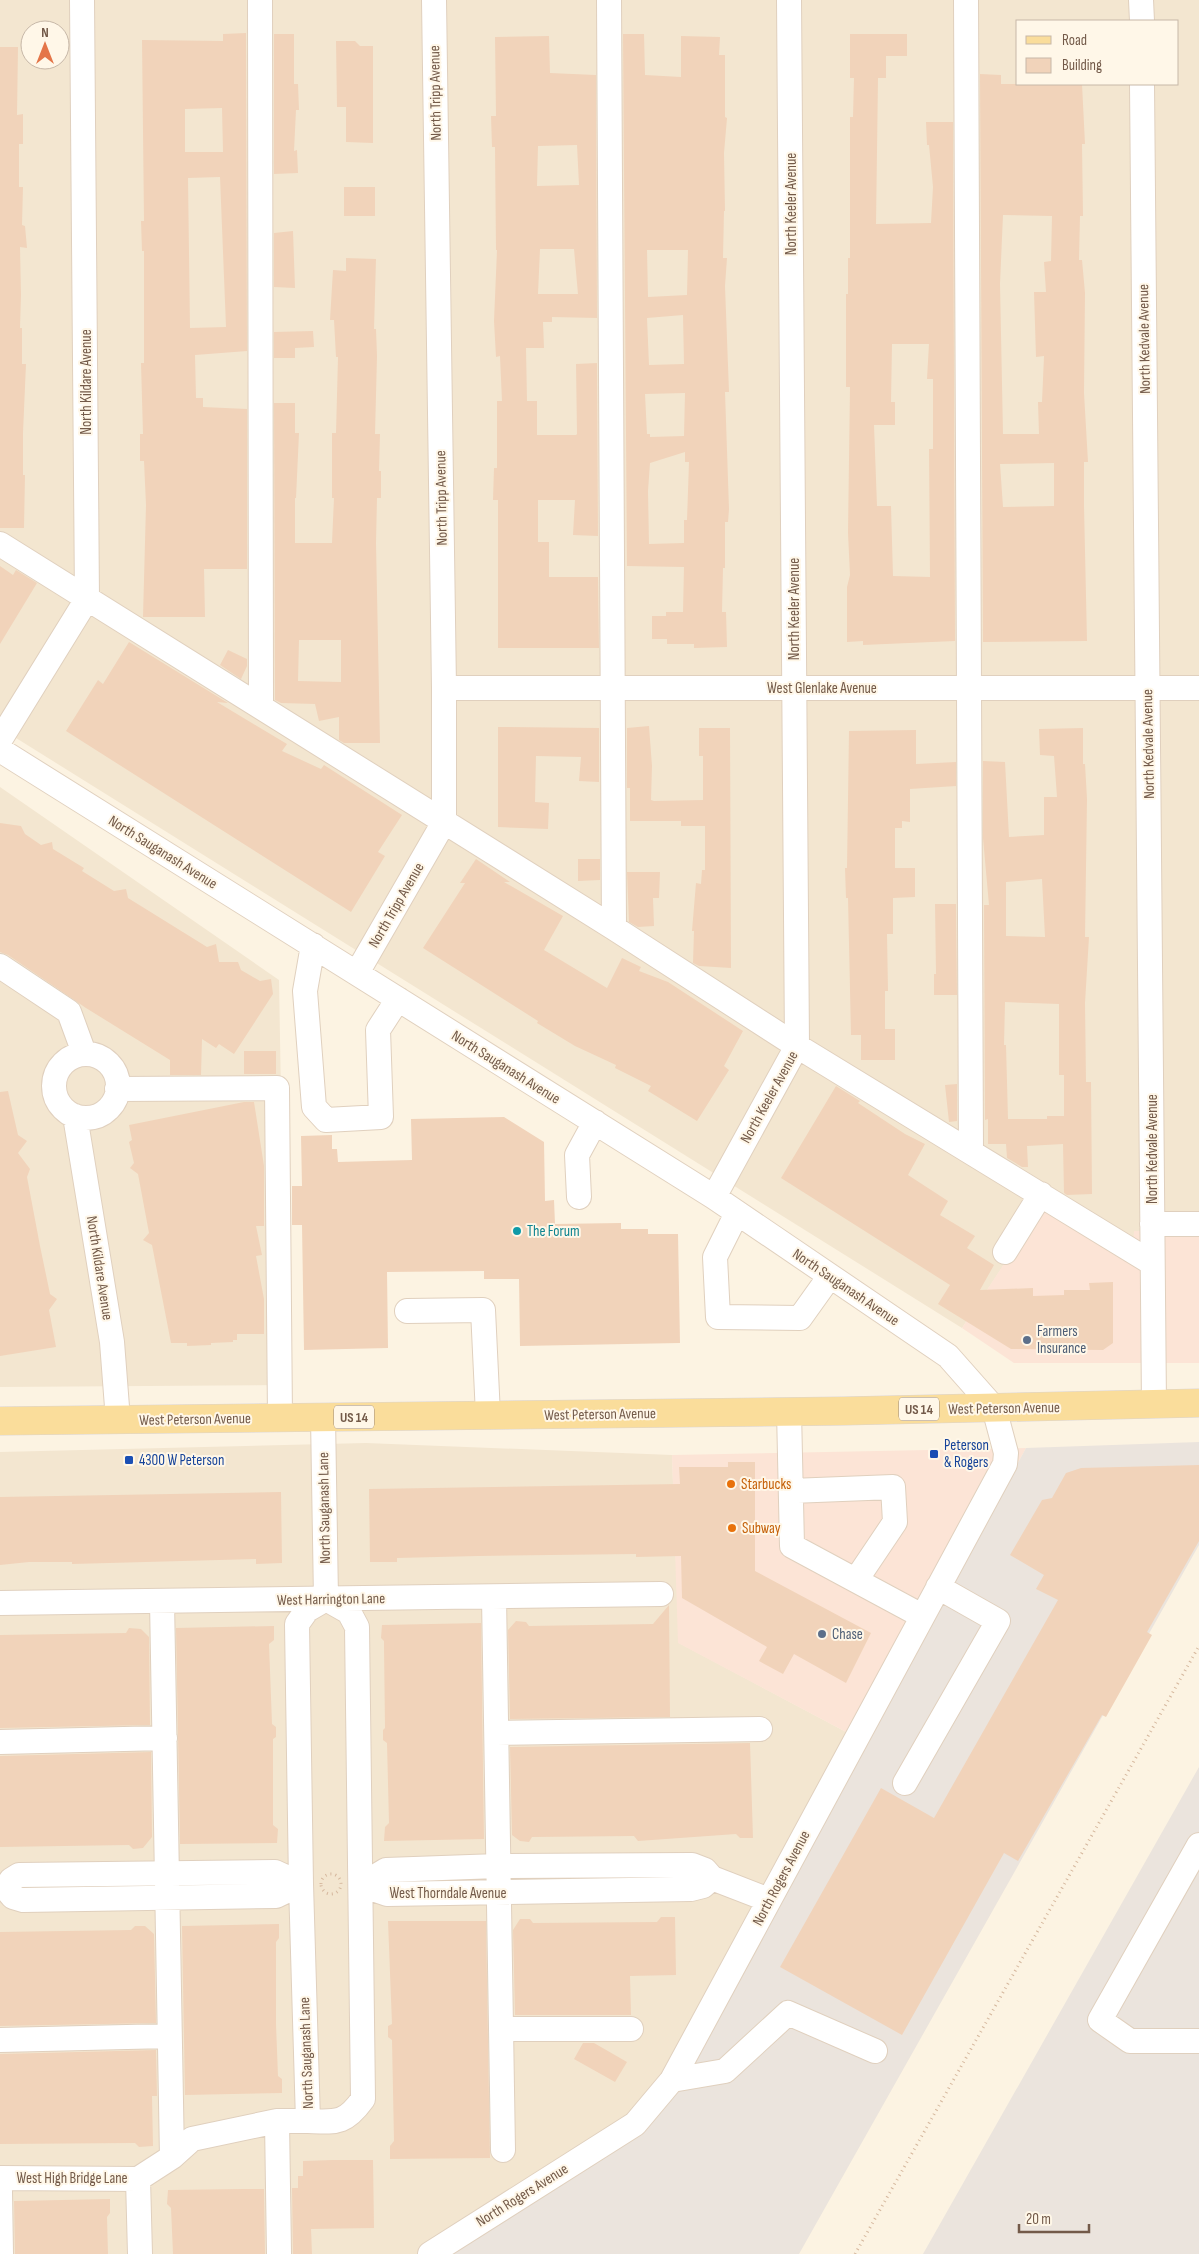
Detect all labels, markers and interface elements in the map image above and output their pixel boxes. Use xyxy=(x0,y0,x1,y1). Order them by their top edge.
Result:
north arrow xyxy=(20,20,70,70)
legend xyxy=(1016,20,1179,85)
text: N xyxy=(41,24,49,41)
text: Road xyxy=(1062,31,1087,50)
street label: North Tripp Avenue xyxy=(425,45,446,141)
text: Building xyxy=(1062,56,1102,75)
street label: North Keeler Avenue xyxy=(782,153,801,255)
street label: North Kedvale Avenue xyxy=(1134,284,1155,394)
street label: North Kildare Avenue xyxy=(77,329,96,435)
street label: North Tripp Avenue xyxy=(431,450,452,546)
street label: North Keeler Avenue xyxy=(785,558,804,660)
street label: West Glenlake Avenue xyxy=(767,679,877,698)
street label: North Kedvale Avenue xyxy=(1138,689,1159,799)
street label: North Sauganash Avenue xyxy=(105,811,221,894)
street label: North Tripp Avenue xyxy=(364,859,428,951)
street label: North Sauganash Avenue xyxy=(448,1026,564,1109)
street label: North Keeler Avenue xyxy=(736,1048,803,1147)
street label: North Kedvale Avenue xyxy=(1143,1094,1162,1204)
street label: North Kildare Avenue xyxy=(82,1215,117,1322)
place label: The Forum xyxy=(527,1222,580,1241)
marker: The Forum xyxy=(511,1225,523,1237)
street label: North Sauganash Avenue xyxy=(789,1245,903,1330)
place label: Farmers Insurance xyxy=(1037,1322,1086,1358)
marker: Farmers Insurance xyxy=(1021,1334,1033,1346)
road number: US 14 xyxy=(899,1398,939,1420)
street label: West Peterson Avenue xyxy=(948,1398,1060,1419)
street label: West Peterson Avenue xyxy=(544,1404,656,1425)
road number: US 14 xyxy=(334,1405,374,1428)
street label: West Peterson Avenue xyxy=(139,1409,251,1430)
place label: Peterson & Rogers xyxy=(944,1436,989,1472)
marker: Peterson & Rogers xyxy=(928,1448,940,1460)
place label: 4300 W Peterson xyxy=(139,1451,224,1470)
street label: North Sauganash Lane xyxy=(314,1452,335,1564)
marker: 4300 W Peterson xyxy=(123,1454,135,1466)
place label: Starbucks xyxy=(741,1475,791,1494)
marker: Starbucks xyxy=(725,1478,737,1490)
place label: Subway xyxy=(742,1519,781,1538)
marker: Subway xyxy=(726,1522,738,1534)
street label: West Harrington Lane xyxy=(277,1589,385,1610)
place label: Chase xyxy=(832,1625,863,1644)
marker: Chase xyxy=(816,1628,828,1640)
street label: North Rogers Avenue xyxy=(748,1827,815,1929)
street label: West Thorndale Avenue xyxy=(389,1884,507,1903)
street label: North Sauganash Lane xyxy=(295,1997,318,2109)
street label: North Rogers Avenue xyxy=(473,2160,572,2231)
street label: West High Bridge Lane xyxy=(16,2169,128,2188)
scale bar xyxy=(1019,2202,1089,2234)
text: 20 m xyxy=(1026,2210,1051,2229)

